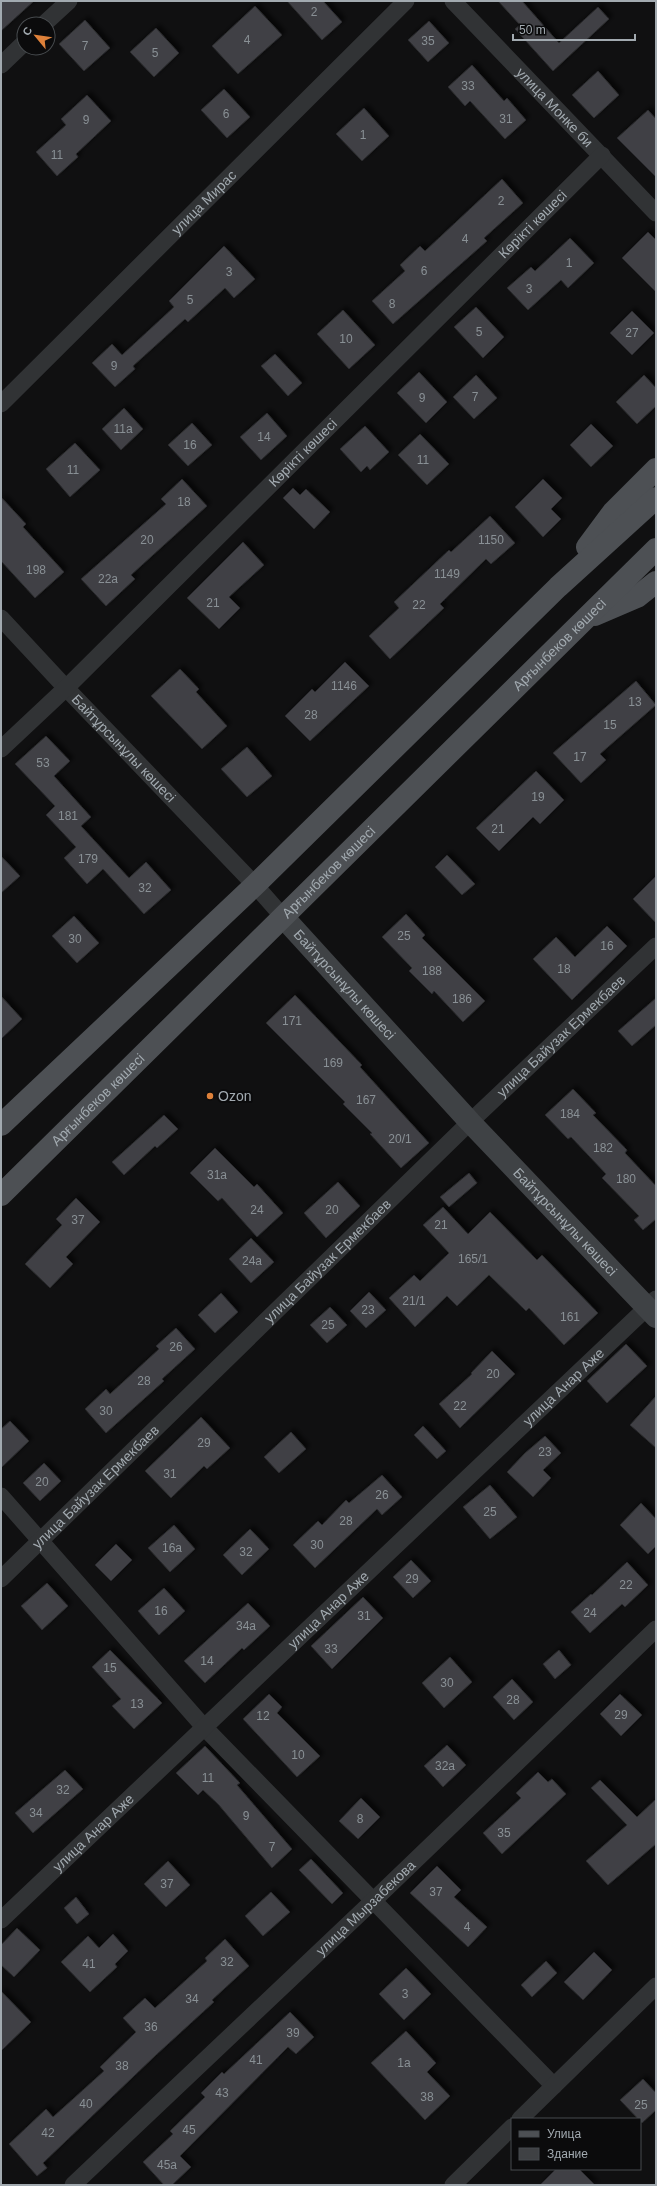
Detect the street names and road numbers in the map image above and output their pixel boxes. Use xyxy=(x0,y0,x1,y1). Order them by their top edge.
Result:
street label: улица Монке би xyxy=(513,64,596,150)
street label: улица Мирас xyxy=(168,167,239,238)
street label: Көрікті көшесі xyxy=(495,187,570,261)
street label: Көрікті көшесі xyxy=(265,415,340,490)
street label: Арғынбеков көшесі xyxy=(509,595,609,694)
street label: Байтұрсынұлы көшесі xyxy=(69,691,179,805)
street label: Арғынбеков көшесі xyxy=(279,823,378,921)
street label: Байтұрсынұлы көшесі xyxy=(291,926,399,1043)
street label: улица Байузак Ермекбаев xyxy=(494,972,628,1100)
street label: Арғынбеков көшесі xyxy=(48,1050,148,1149)
street label: Байтұрсынұлы көшесі xyxy=(510,1165,620,1279)
street label: улица Байузак Ермекбаев xyxy=(261,1196,394,1326)
street label: улица Анар Аже xyxy=(520,1345,607,1429)
street label: улица Байузак Ермекбаев xyxy=(29,1422,162,1552)
street label: улица Анар Аже xyxy=(285,1567,372,1652)
street label: улица Анар Аже xyxy=(49,1790,137,1875)
street label: улица Мырзабекова xyxy=(313,1857,419,1959)

